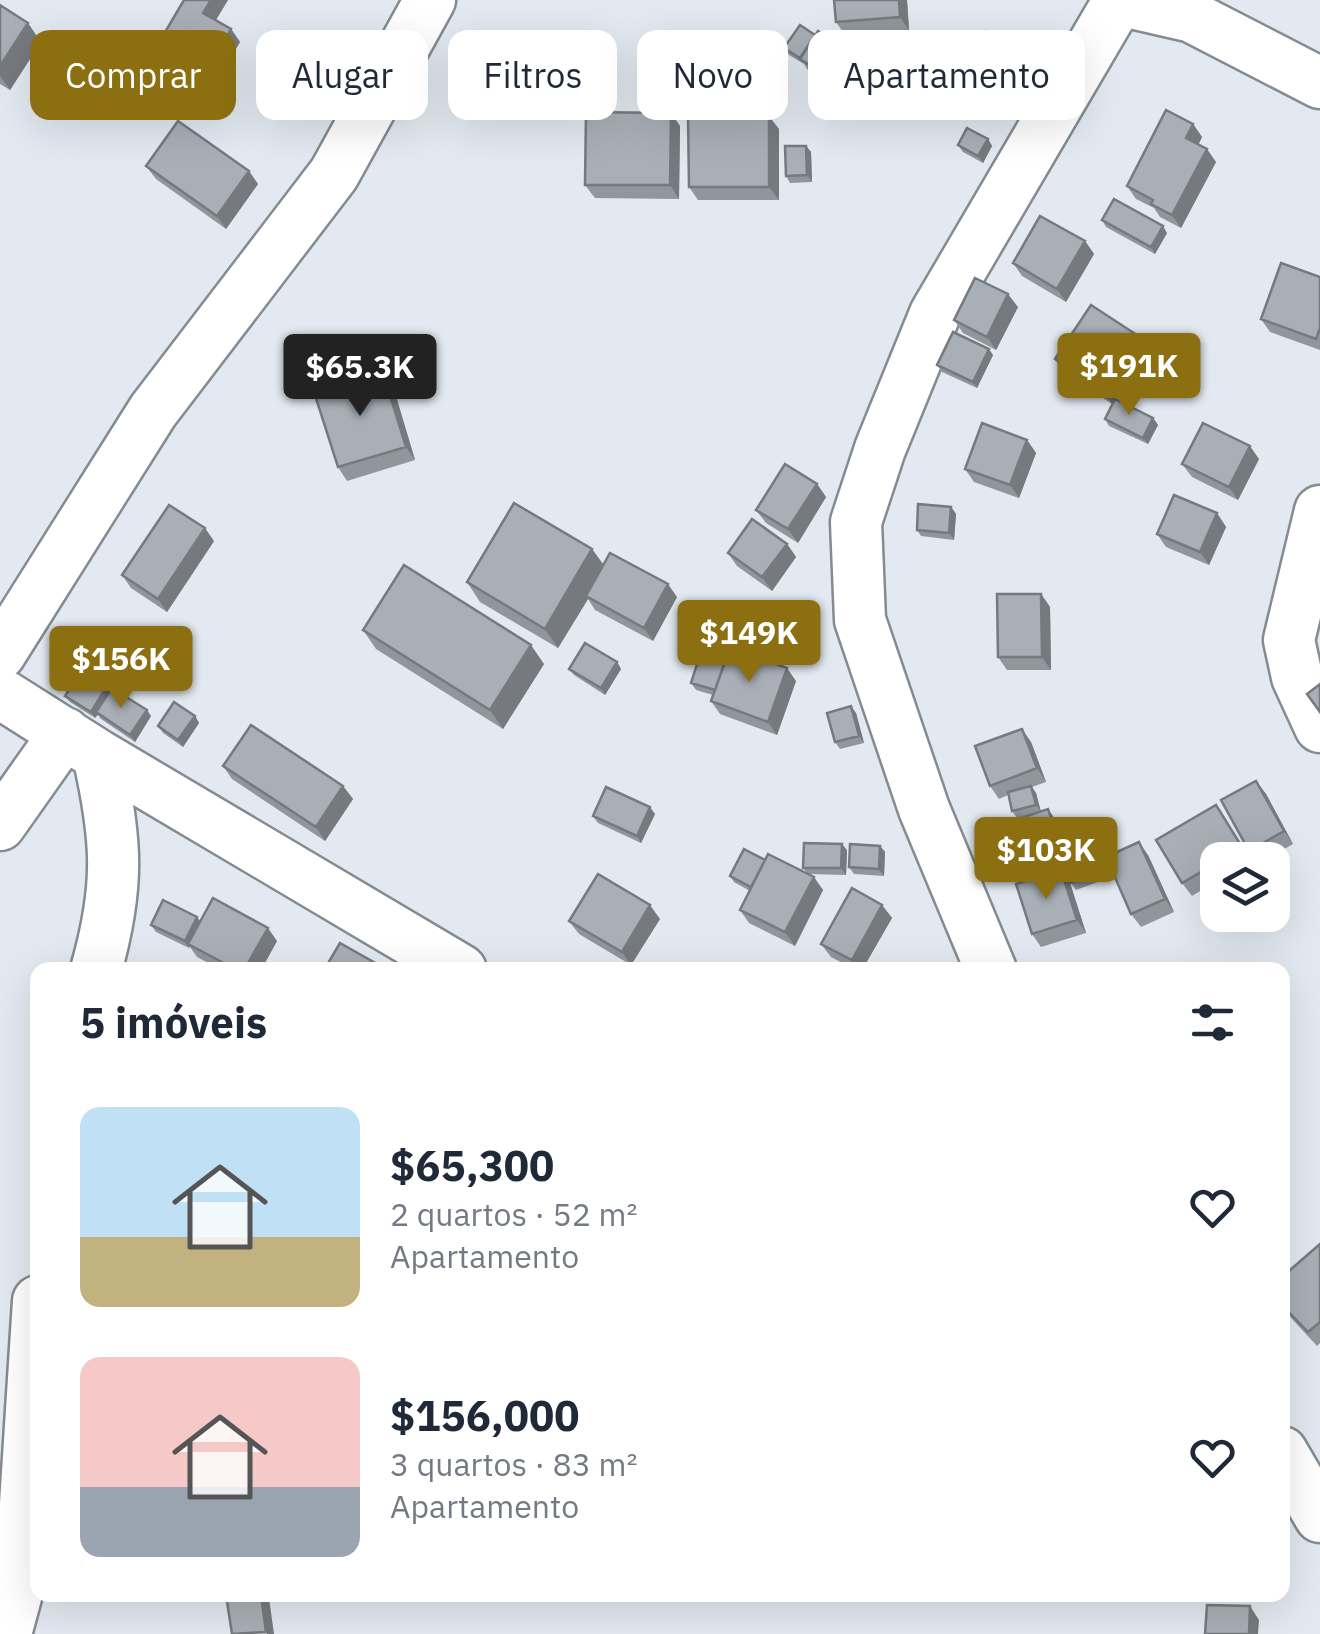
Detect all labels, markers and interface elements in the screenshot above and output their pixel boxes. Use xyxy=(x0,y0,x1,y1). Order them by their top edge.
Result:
chip: Comprar xyxy=(30,30,236,120)
chip: Alugar xyxy=(256,30,428,120)
chip: Filtros xyxy=(448,30,617,120)
chip: Novo xyxy=(637,30,788,120)
chip: Apartamento xyxy=(808,30,1085,120)
pin: $191K xyxy=(1059,333,1199,418)
pin: $65.3K xyxy=(279,334,441,419)
text: $191K xyxy=(1079,344,1179,386)
text: $65.3K xyxy=(305,345,415,387)
pin: $149K xyxy=(679,600,819,685)
text: $149K xyxy=(699,611,799,653)
pin: $156K xyxy=(51,626,191,711)
text: $156K xyxy=(71,637,171,679)
pin: $103K xyxy=(976,817,1116,902)
text: $103K xyxy=(996,828,1096,870)
map controls xyxy=(1200,842,1290,932)
button: layers xyxy=(1200,842,1290,932)
text: 5 imóveis xyxy=(80,995,267,1050)
icon: filters xyxy=(1185,995,1240,1050)
text: $65,300 xyxy=(390,1138,554,1193)
icon: home xyxy=(160,1147,280,1267)
icon: heart xyxy=(1185,1180,1240,1235)
text: 2 quartos · 52 m² xyxy=(390,1193,638,1235)
text: Apartamento xyxy=(390,1235,579,1277)
text: $156,000 xyxy=(390,1388,579,1443)
icon: home xyxy=(160,1397,280,1517)
icon: heart xyxy=(1185,1430,1240,1485)
text: 3 quartos · 83 m² xyxy=(390,1443,638,1485)
text: Apartamento xyxy=(390,1485,579,1527)

